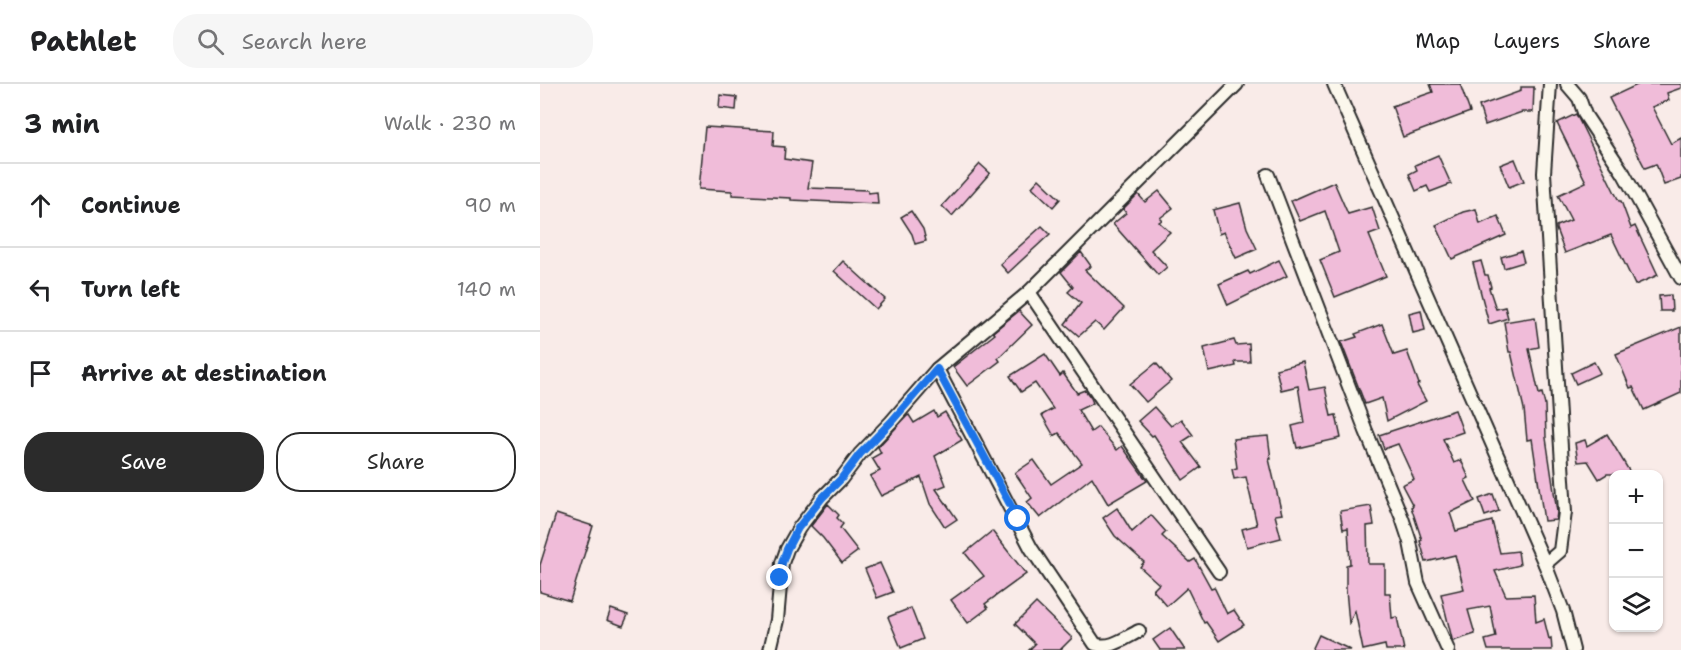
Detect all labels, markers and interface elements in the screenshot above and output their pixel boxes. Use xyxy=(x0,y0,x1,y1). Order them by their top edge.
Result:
search box xyxy=(173,14,593,68)
text: Pathlet xyxy=(30,22,137,60)
icon: search xyxy=(194,25,227,58)
text: Search here xyxy=(242,27,367,56)
text: Map xyxy=(1415,27,1460,55)
text: Layers xyxy=(1493,27,1560,55)
text: Share xyxy=(1593,27,1651,55)
text: 3 min xyxy=(24,106,100,141)
text: Walk · 230 m xyxy=(384,110,516,136)
icon: ahead xyxy=(24,189,57,222)
text: Continue xyxy=(81,191,181,220)
text: 90 m xyxy=(464,192,516,218)
icon: left xyxy=(24,273,57,306)
text: Turn left xyxy=(81,275,180,304)
text: 140 m xyxy=(457,276,516,302)
icon: arrive xyxy=(24,357,57,390)
text: Arrive at destination xyxy=(81,359,327,388)
button: Save xyxy=(24,432,264,492)
button: Share xyxy=(276,432,516,492)
map controls xyxy=(1609,470,1663,632)
button: + xyxy=(1609,470,1663,524)
route start xyxy=(1004,505,1030,531)
button: − xyxy=(1609,524,1663,578)
route end xyxy=(766,564,792,590)
button: layers xyxy=(1609,578,1663,632)

